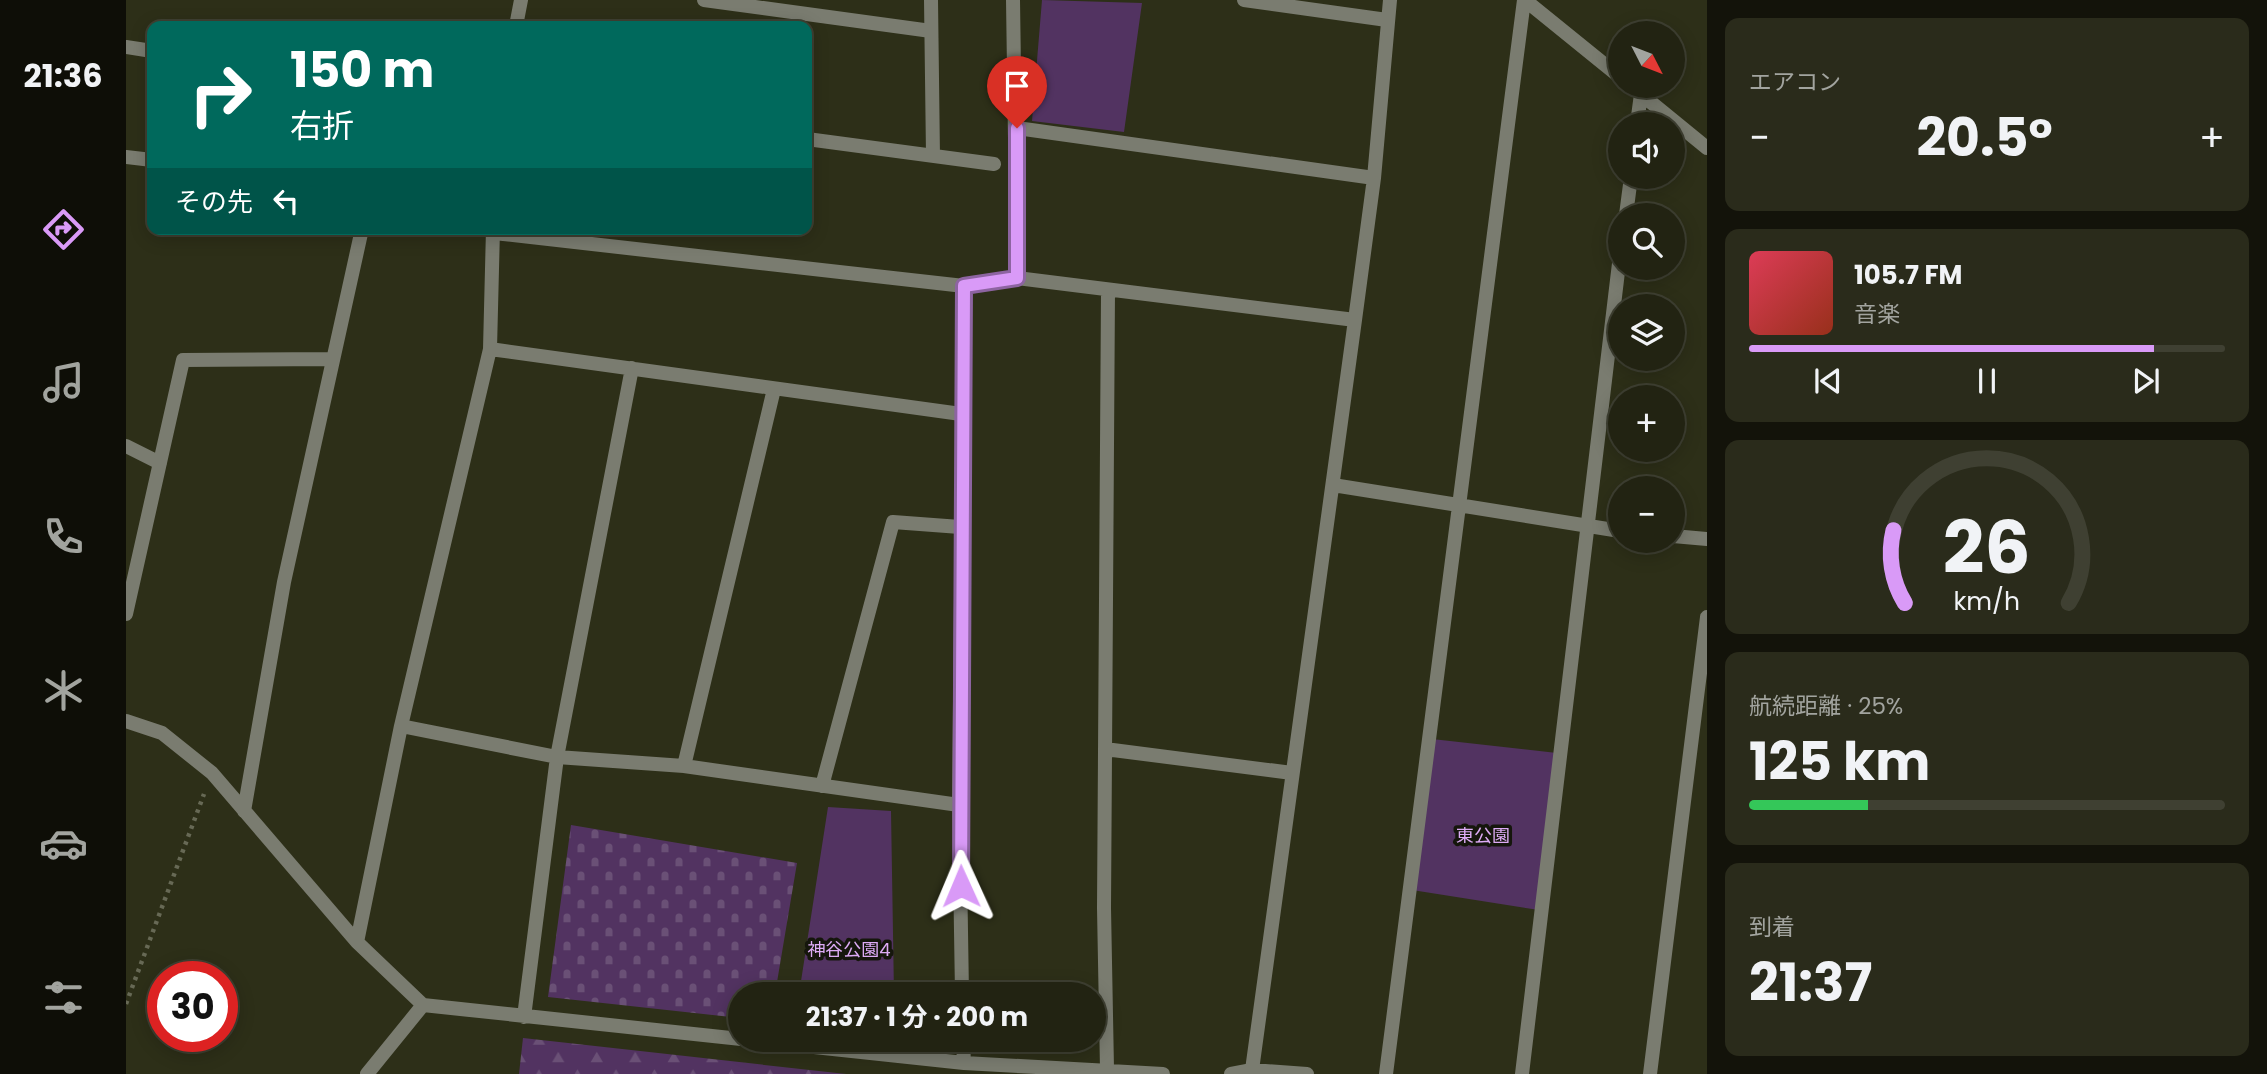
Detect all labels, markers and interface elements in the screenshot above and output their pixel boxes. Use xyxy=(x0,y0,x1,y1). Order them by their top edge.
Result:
north arrow xyxy=(1608,21,1685,98)
map controls xyxy=(1608,21,1685,553)
text: 150 m xyxy=(290,36,435,104)
icon: right xyxy=(175,49,266,140)
text: 21:36 xyxy=(23,53,103,98)
pin xyxy=(987,56,1047,128)
text: エアコン xyxy=(1749,66,1841,98)
icon: arrive xyxy=(998,67,1036,105)
text: 20.5° xyxy=(1916,101,2053,174)
text: 右折 xyxy=(290,103,354,148)
text: − xyxy=(1749,111,1770,164)
text: + xyxy=(2199,111,2225,164)
button: sound xyxy=(1608,112,1685,189)
icon: left xyxy=(267,182,305,220)
text: その先 xyxy=(175,184,253,220)
button: search xyxy=(1608,203,1685,280)
icon: directions xyxy=(39,205,88,254)
text: 105.7 FM xyxy=(1854,257,1962,293)
button: layers xyxy=(1608,294,1685,371)
text: 音楽 xyxy=(1854,298,1900,330)
icon: music xyxy=(39,358,88,407)
icon: previous xyxy=(1809,362,1847,400)
icon: pause xyxy=(1968,362,2006,400)
icon: next xyxy=(2127,362,2165,400)
button: + xyxy=(1608,385,1685,462)
button: − xyxy=(1608,476,1685,553)
text: 26 xyxy=(1943,497,2031,598)
icon: phone xyxy=(39,512,88,561)
text: km/h xyxy=(1954,584,2020,619)
icon: climate xyxy=(39,666,88,715)
text: 航続距離 · 25% xyxy=(1749,690,1903,722)
text: 125 km xyxy=(1749,725,1930,798)
icon: car xyxy=(39,819,88,868)
park label: 東公園 xyxy=(1456,823,1510,848)
position arrow xyxy=(924,849,998,923)
text: 到着 xyxy=(1749,911,1795,943)
park label: 神谷公園4 xyxy=(807,937,891,962)
text: 21:37 xyxy=(1749,946,1872,1019)
speed limit sign: 30 xyxy=(147,961,238,1052)
icon: filters xyxy=(39,973,88,1022)
text: 21:37 · 1 分 · 200 m xyxy=(806,999,1028,1035)

